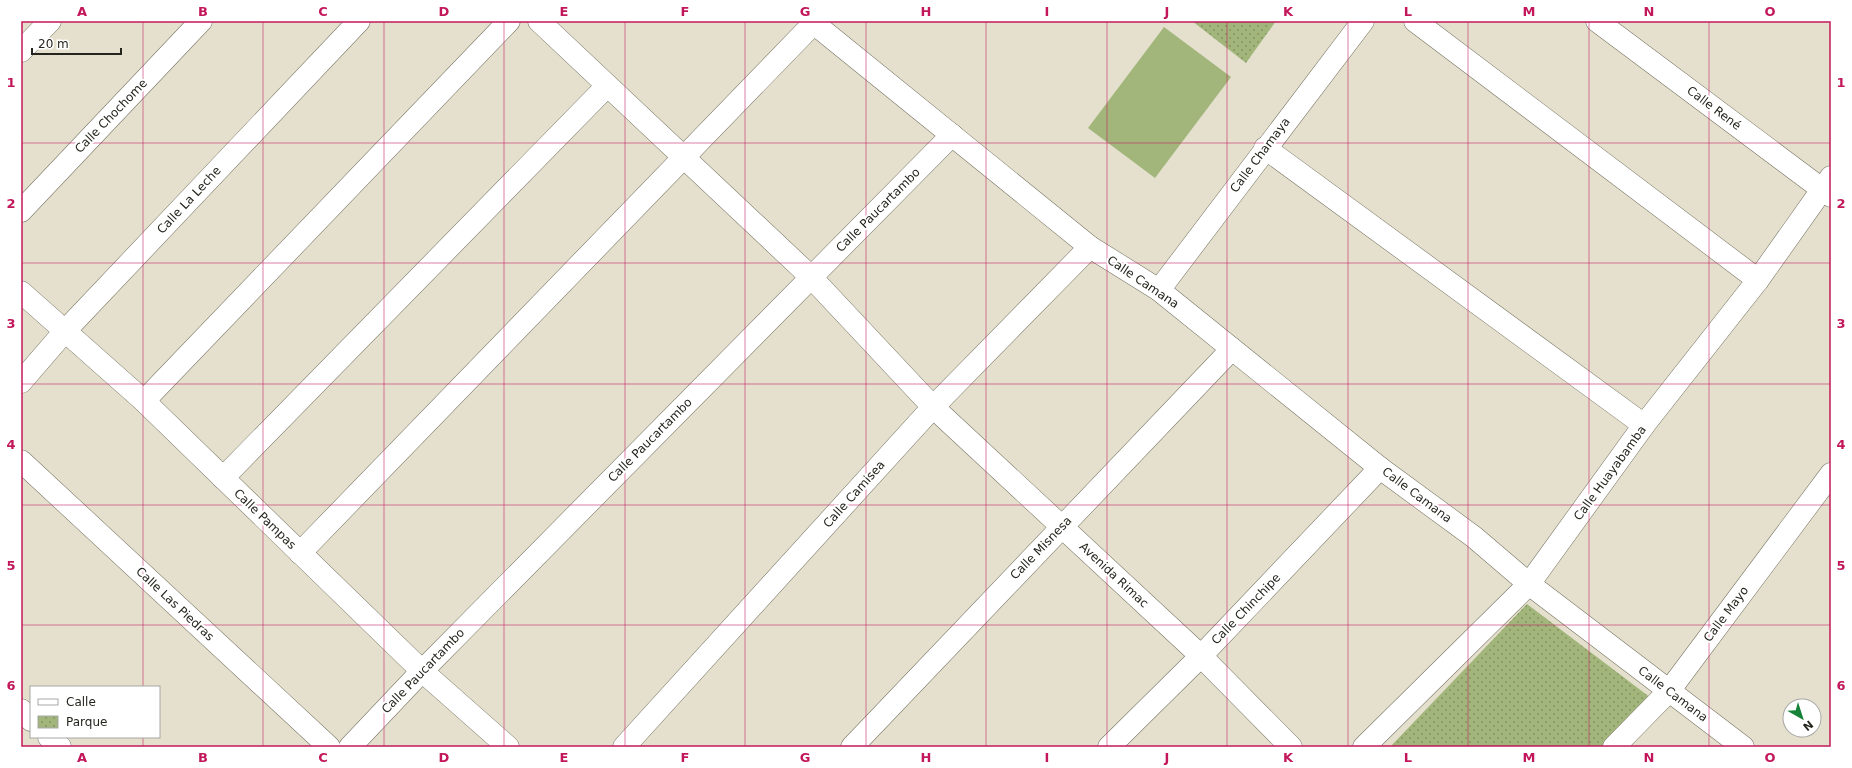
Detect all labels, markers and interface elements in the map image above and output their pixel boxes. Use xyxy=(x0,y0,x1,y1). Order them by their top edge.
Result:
text: A xyxy=(77,4,87,19)
text: B xyxy=(198,4,208,19)
text: C xyxy=(318,4,328,19)
text: D xyxy=(439,4,450,19)
text: E xyxy=(560,4,568,19)
text: F xyxy=(681,4,689,19)
text: G xyxy=(800,4,810,19)
text: H xyxy=(921,4,931,19)
text: I xyxy=(1045,4,1049,19)
text: J xyxy=(1164,4,1169,19)
text: K xyxy=(1283,4,1294,19)
text: L xyxy=(1404,4,1412,19)
text: M xyxy=(1523,4,1535,19)
text: N xyxy=(1644,4,1654,19)
text: O xyxy=(1764,4,1776,19)
scale bar xyxy=(32,30,121,56)
text: 20 m xyxy=(38,37,69,51)
text: 1 xyxy=(6,75,16,90)
text: 1 xyxy=(1836,75,1846,90)
street label: Calle Chochome xyxy=(72,76,150,156)
street label: Calle René xyxy=(1684,83,1744,133)
street label: Calle Chamaya xyxy=(1227,115,1293,195)
street label: Calle La Leche xyxy=(154,163,224,237)
street label: Calle Paucartambo xyxy=(833,165,923,255)
text: 2 xyxy=(6,196,16,211)
text: 2 xyxy=(1836,196,1846,211)
street label: Calle Camana xyxy=(1105,253,1181,311)
text: 3 xyxy=(6,316,16,331)
text: 3 xyxy=(1836,316,1846,331)
street label: Calle Paucartambo xyxy=(605,395,695,485)
street label: Calle Huayabamba xyxy=(1571,423,1649,523)
text: 4 xyxy=(6,437,16,452)
text: 4 xyxy=(1836,437,1846,452)
street label: Calle Camisea xyxy=(820,458,888,530)
street label: Calle Camana xyxy=(1380,464,1454,526)
street label: Calle Pampas xyxy=(231,486,299,552)
street label: Calle Misnesa xyxy=(1007,514,1075,582)
street label: Avenida Rimac xyxy=(1077,540,1151,610)
text: 5 xyxy=(6,558,16,573)
text: 5 xyxy=(1836,558,1846,573)
street label: Calle Las Piedras xyxy=(133,564,217,644)
street label: Calle Chinchipe xyxy=(1209,571,1283,647)
street label: Calle Mayo xyxy=(1701,584,1751,644)
street label: Calle Paucartambo xyxy=(379,626,467,716)
street label: Calle Camana xyxy=(1636,663,1710,725)
text: 6 xyxy=(6,678,16,693)
text: 6 xyxy=(1836,678,1846,693)
legend xyxy=(30,686,160,738)
text: Calle xyxy=(66,695,96,709)
north arrow xyxy=(1782,698,1822,738)
text: Parque xyxy=(66,715,107,729)
text: N xyxy=(1800,717,1816,733)
text: A xyxy=(77,750,87,765)
text: B xyxy=(198,750,208,765)
text: C xyxy=(318,750,328,765)
text: D xyxy=(439,750,450,765)
text: E xyxy=(560,750,568,765)
text: F xyxy=(681,750,689,765)
text: G xyxy=(800,750,810,765)
text: H xyxy=(921,750,931,765)
text: I xyxy=(1045,750,1049,765)
text: J xyxy=(1164,750,1169,765)
text: K xyxy=(1283,750,1294,765)
text: L xyxy=(1404,750,1412,765)
text: M xyxy=(1523,750,1535,765)
text: N xyxy=(1644,750,1654,765)
text: O xyxy=(1764,750,1776,765)

